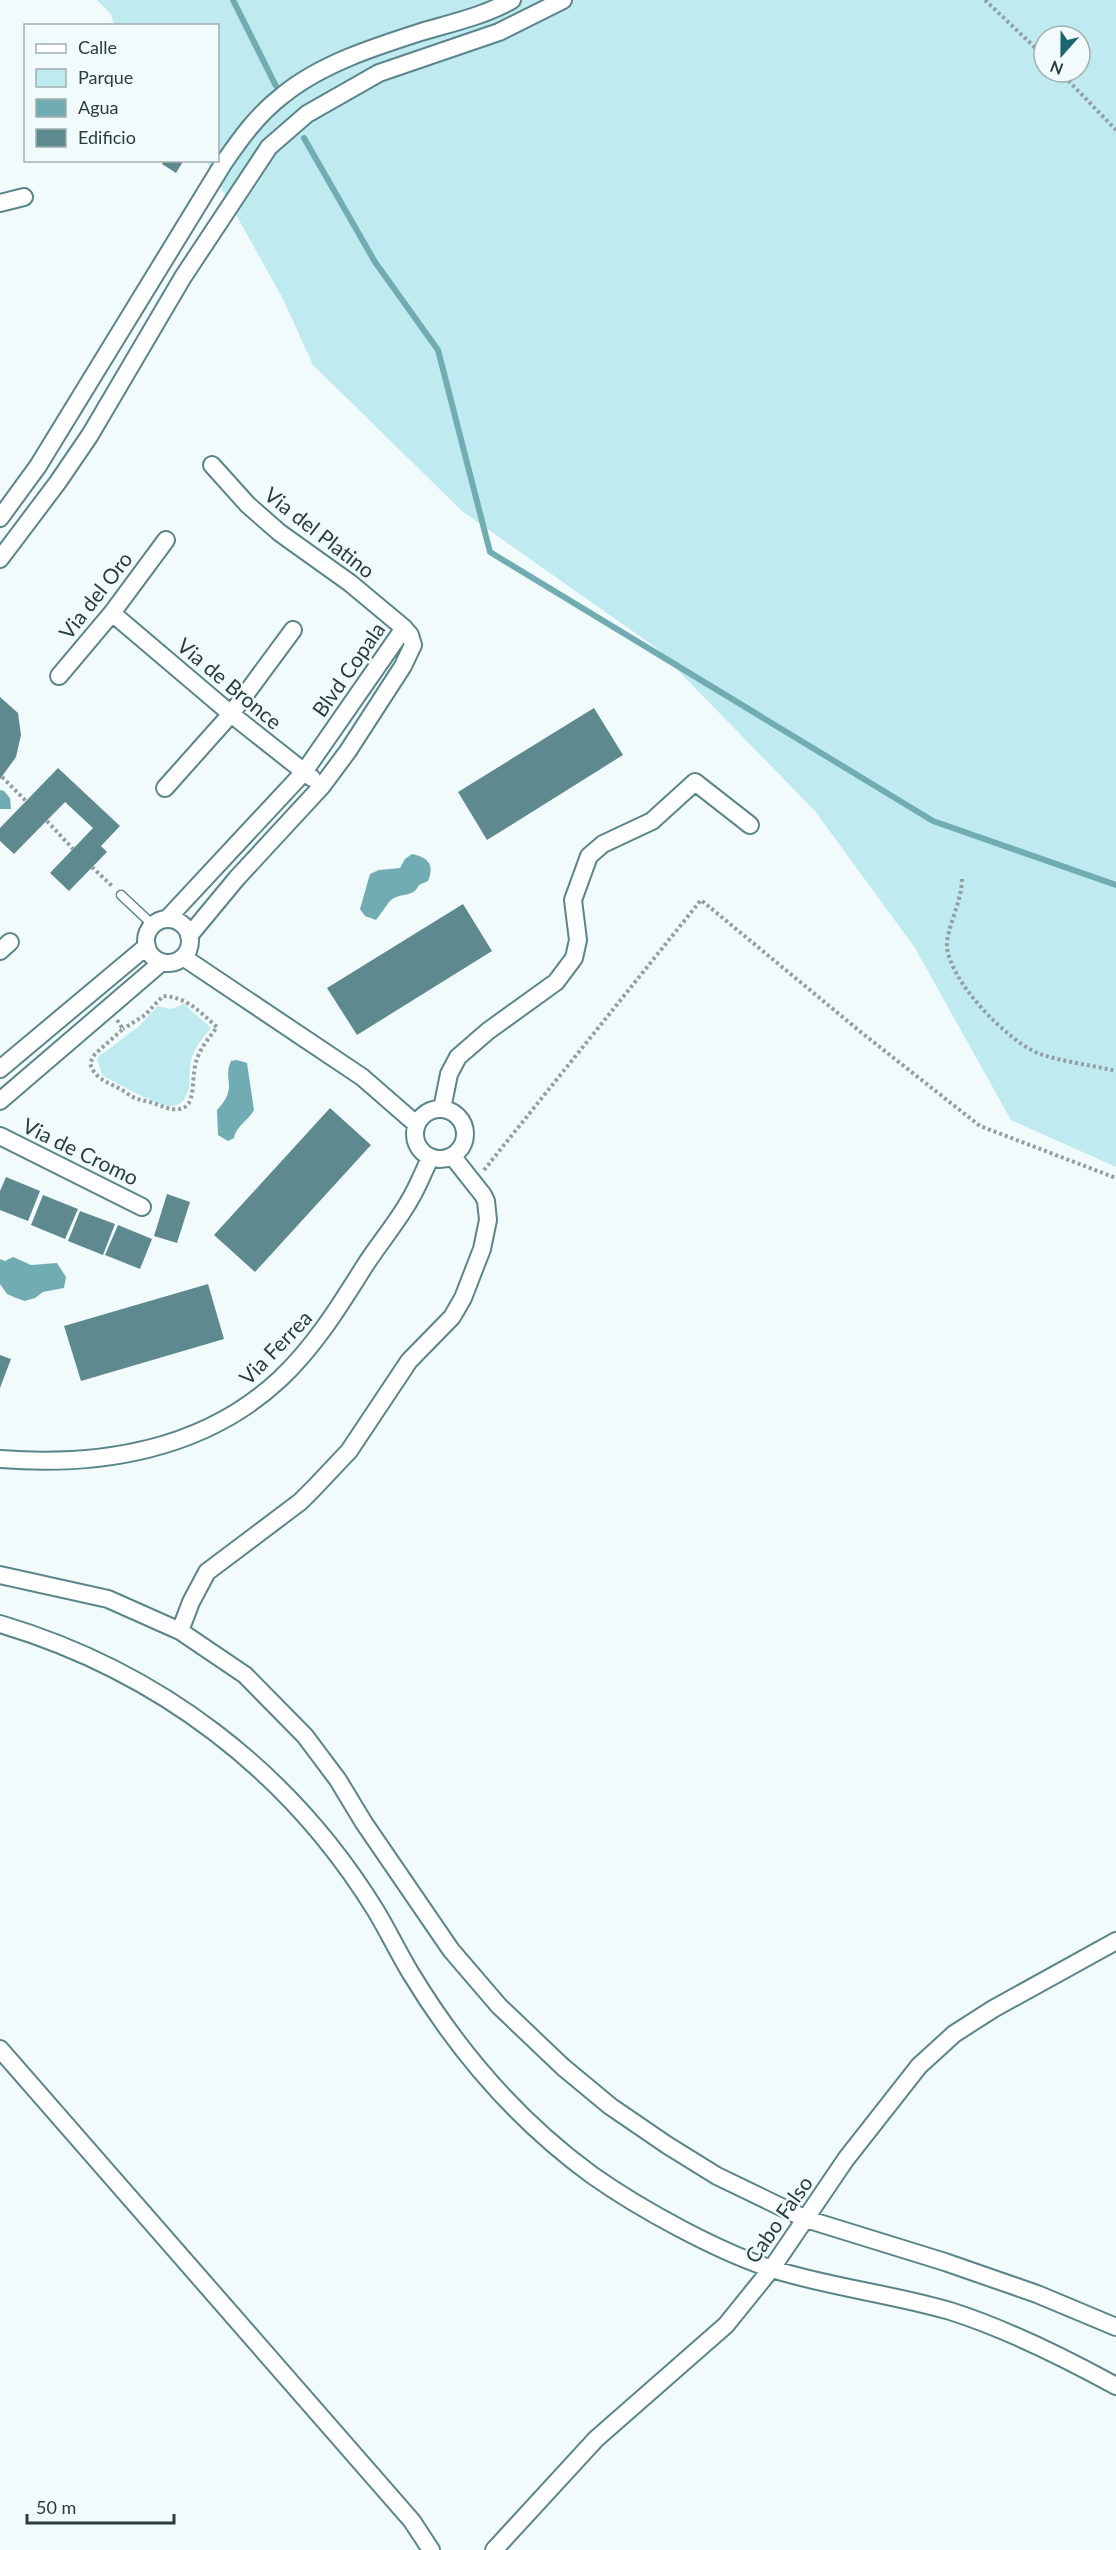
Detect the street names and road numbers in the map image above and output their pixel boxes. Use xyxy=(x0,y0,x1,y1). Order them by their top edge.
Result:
street label: Via del Platino xyxy=(260,481,380,583)
street label: Via del Oro xyxy=(53,546,137,644)
street label: Blvd Copala xyxy=(306,617,390,721)
street label: Via de Bronce xyxy=(173,632,287,734)
street label: Via de Cromo xyxy=(19,1112,143,1190)
street label: Via Ferrea xyxy=(234,1305,316,1389)
street label: Cabo Falso xyxy=(739,2171,817,2267)

